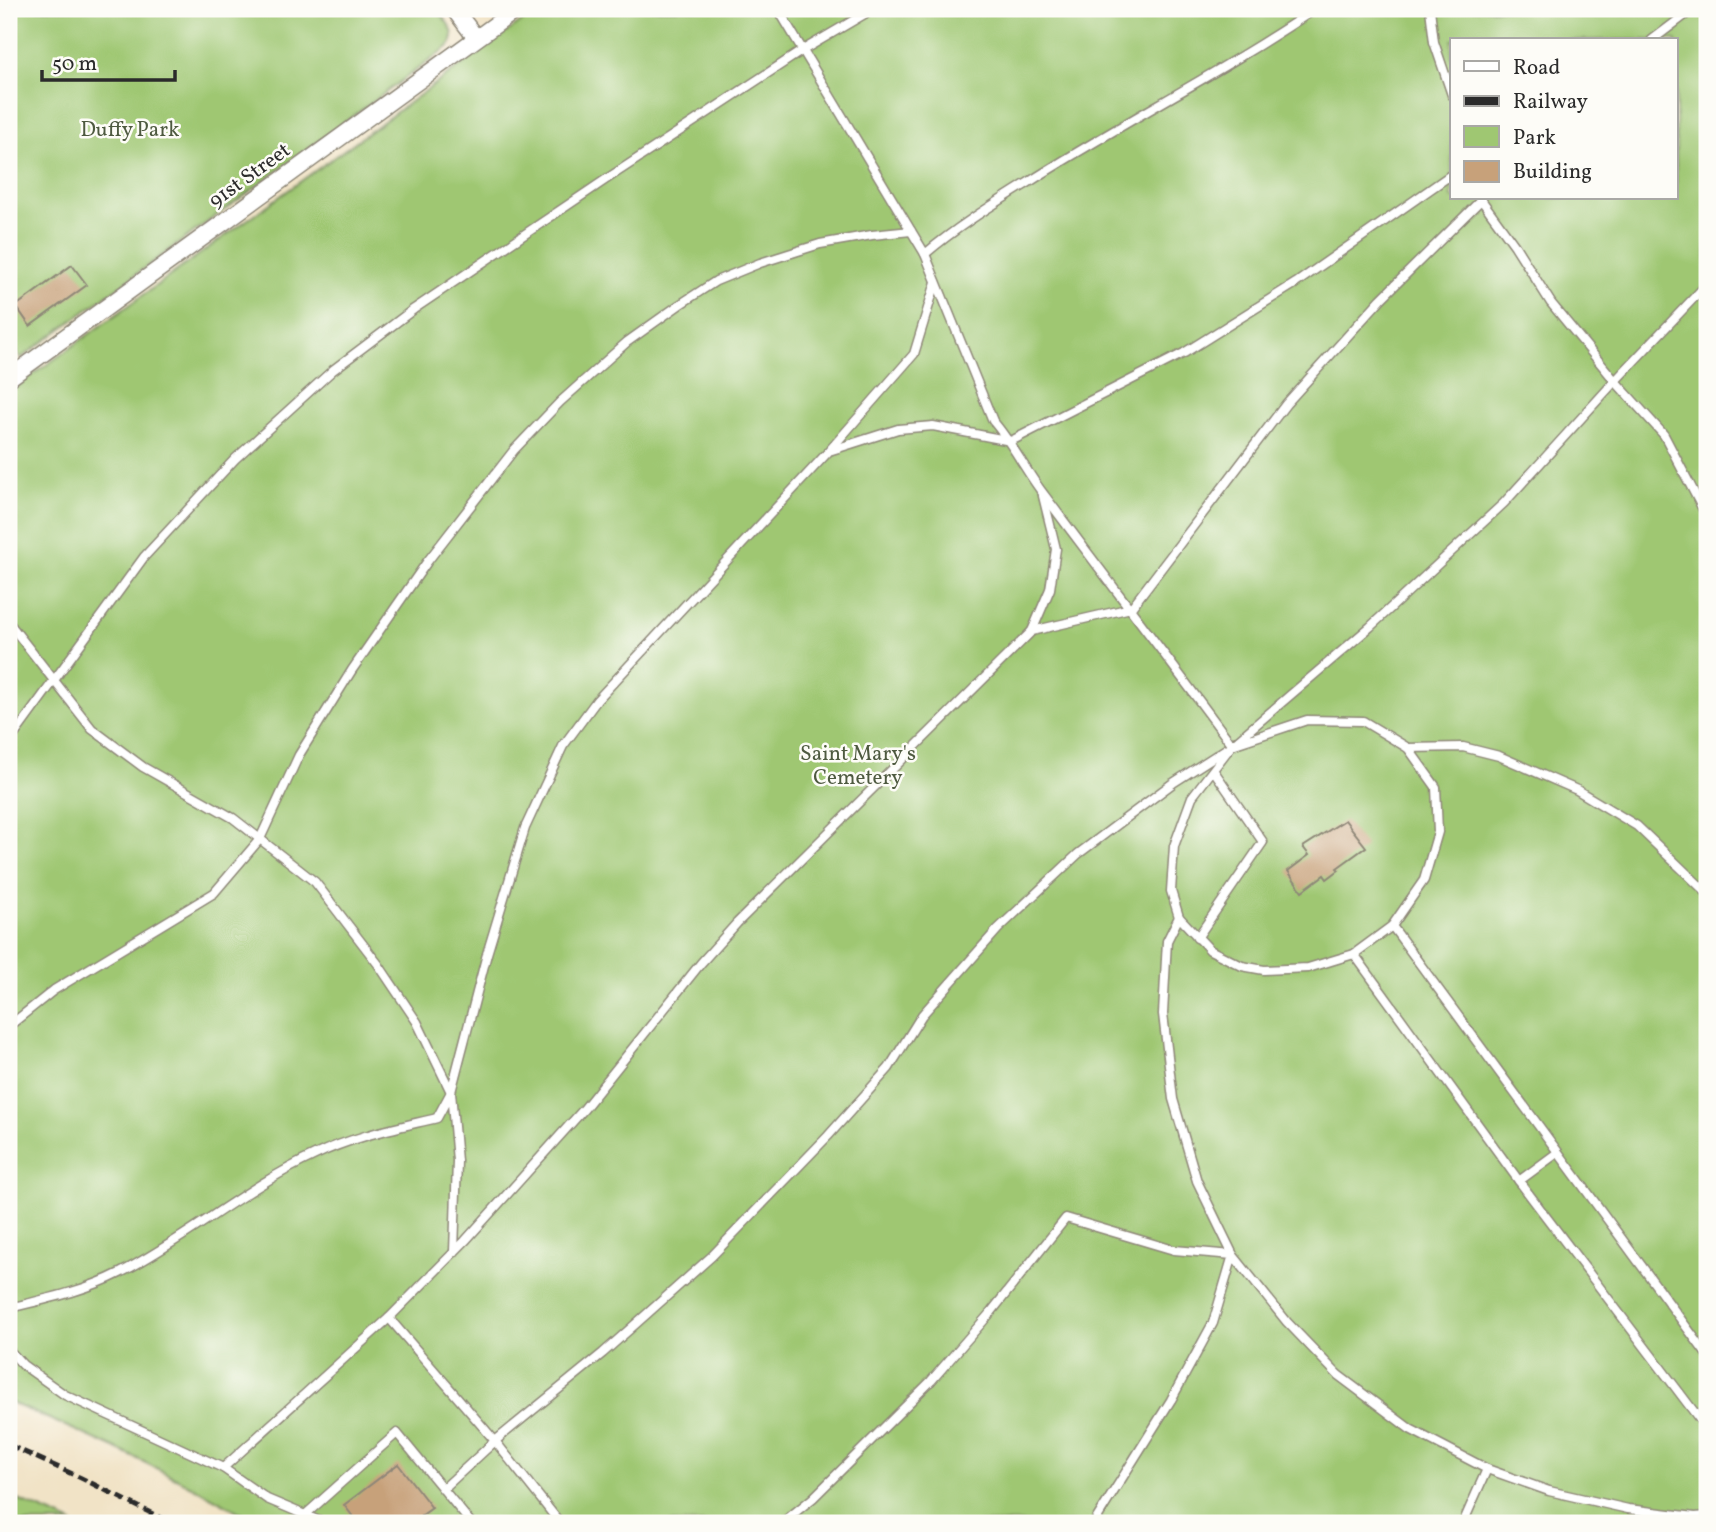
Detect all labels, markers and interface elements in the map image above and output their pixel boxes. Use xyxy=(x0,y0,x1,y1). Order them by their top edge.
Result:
scale bar xyxy=(42,38,175,82)
legend xyxy=(1450,38,1678,200)
text: 50 m xyxy=(52,50,97,79)
text: Road xyxy=(1513,54,1560,83)
text: Railway xyxy=(1513,88,1589,117)
park label: Duffy Park xyxy=(81,116,180,145)
text: Park xyxy=(1513,124,1556,153)
street label: 91st Street xyxy=(203,136,297,216)
text: Building xyxy=(1513,158,1592,187)
park label: Saint Mary's Cemetery xyxy=(800,740,916,793)

